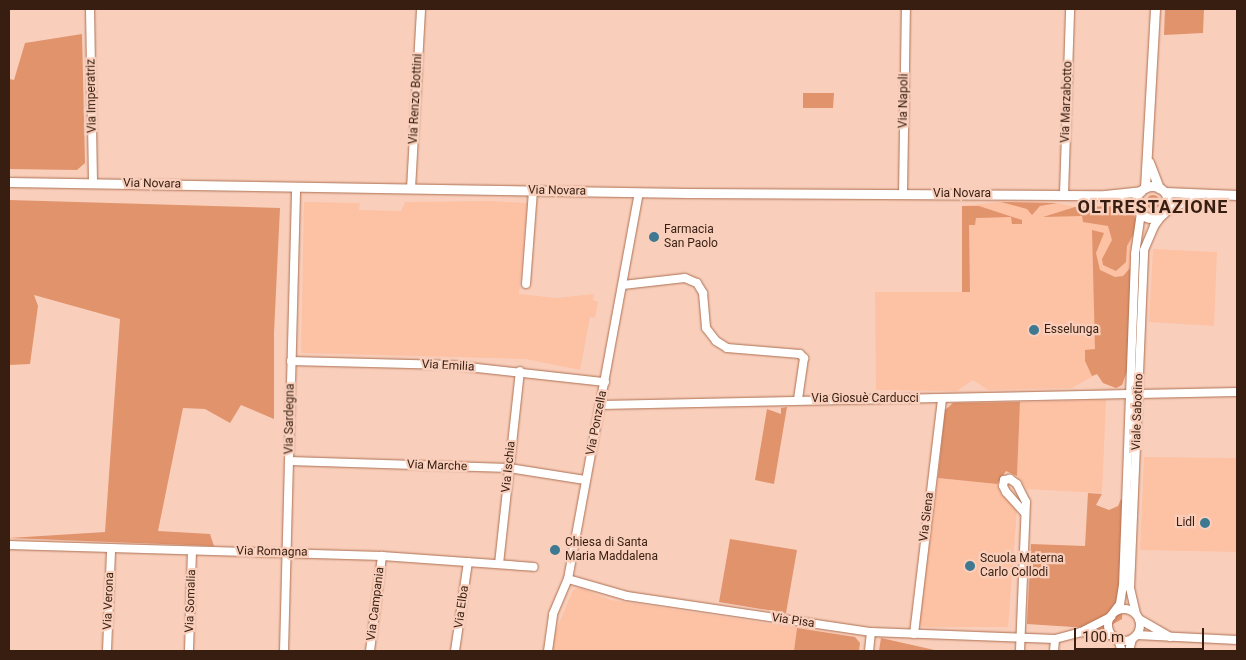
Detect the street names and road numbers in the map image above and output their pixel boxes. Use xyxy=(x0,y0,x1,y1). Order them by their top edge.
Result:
street label: Via Renzo Bottini xyxy=(406,53,426,145)
street label: Via Imperatriz xyxy=(84,59,100,133)
street label: Via Marzabotto xyxy=(1058,61,1076,143)
street label: Via Napoli xyxy=(896,74,912,128)
street label: Via Novara xyxy=(123,176,181,192)
street label: Via Novara xyxy=(528,183,586,199)
street label: Via Novara xyxy=(933,187,991,201)
street label: Via Emilia xyxy=(421,357,475,375)
street label: Viale Sabotino xyxy=(1129,373,1147,451)
street label: Via Sardegna xyxy=(282,384,298,454)
street label: Via Ponzella xyxy=(584,389,610,457)
street label: Via Giosuè Carducci xyxy=(811,392,919,406)
street label: Via Ischia xyxy=(499,440,519,494)
street label: Via Marche xyxy=(407,458,467,474)
street label: Via Siena xyxy=(917,491,937,543)
street label: Via Romagna xyxy=(236,544,308,560)
street label: Via Campania xyxy=(364,566,388,642)
street label: Via Somalia xyxy=(183,569,199,633)
street label: Via Verona xyxy=(101,572,117,630)
street label: Via Elba xyxy=(452,585,472,629)
street label: Via Pisa xyxy=(771,611,815,631)

